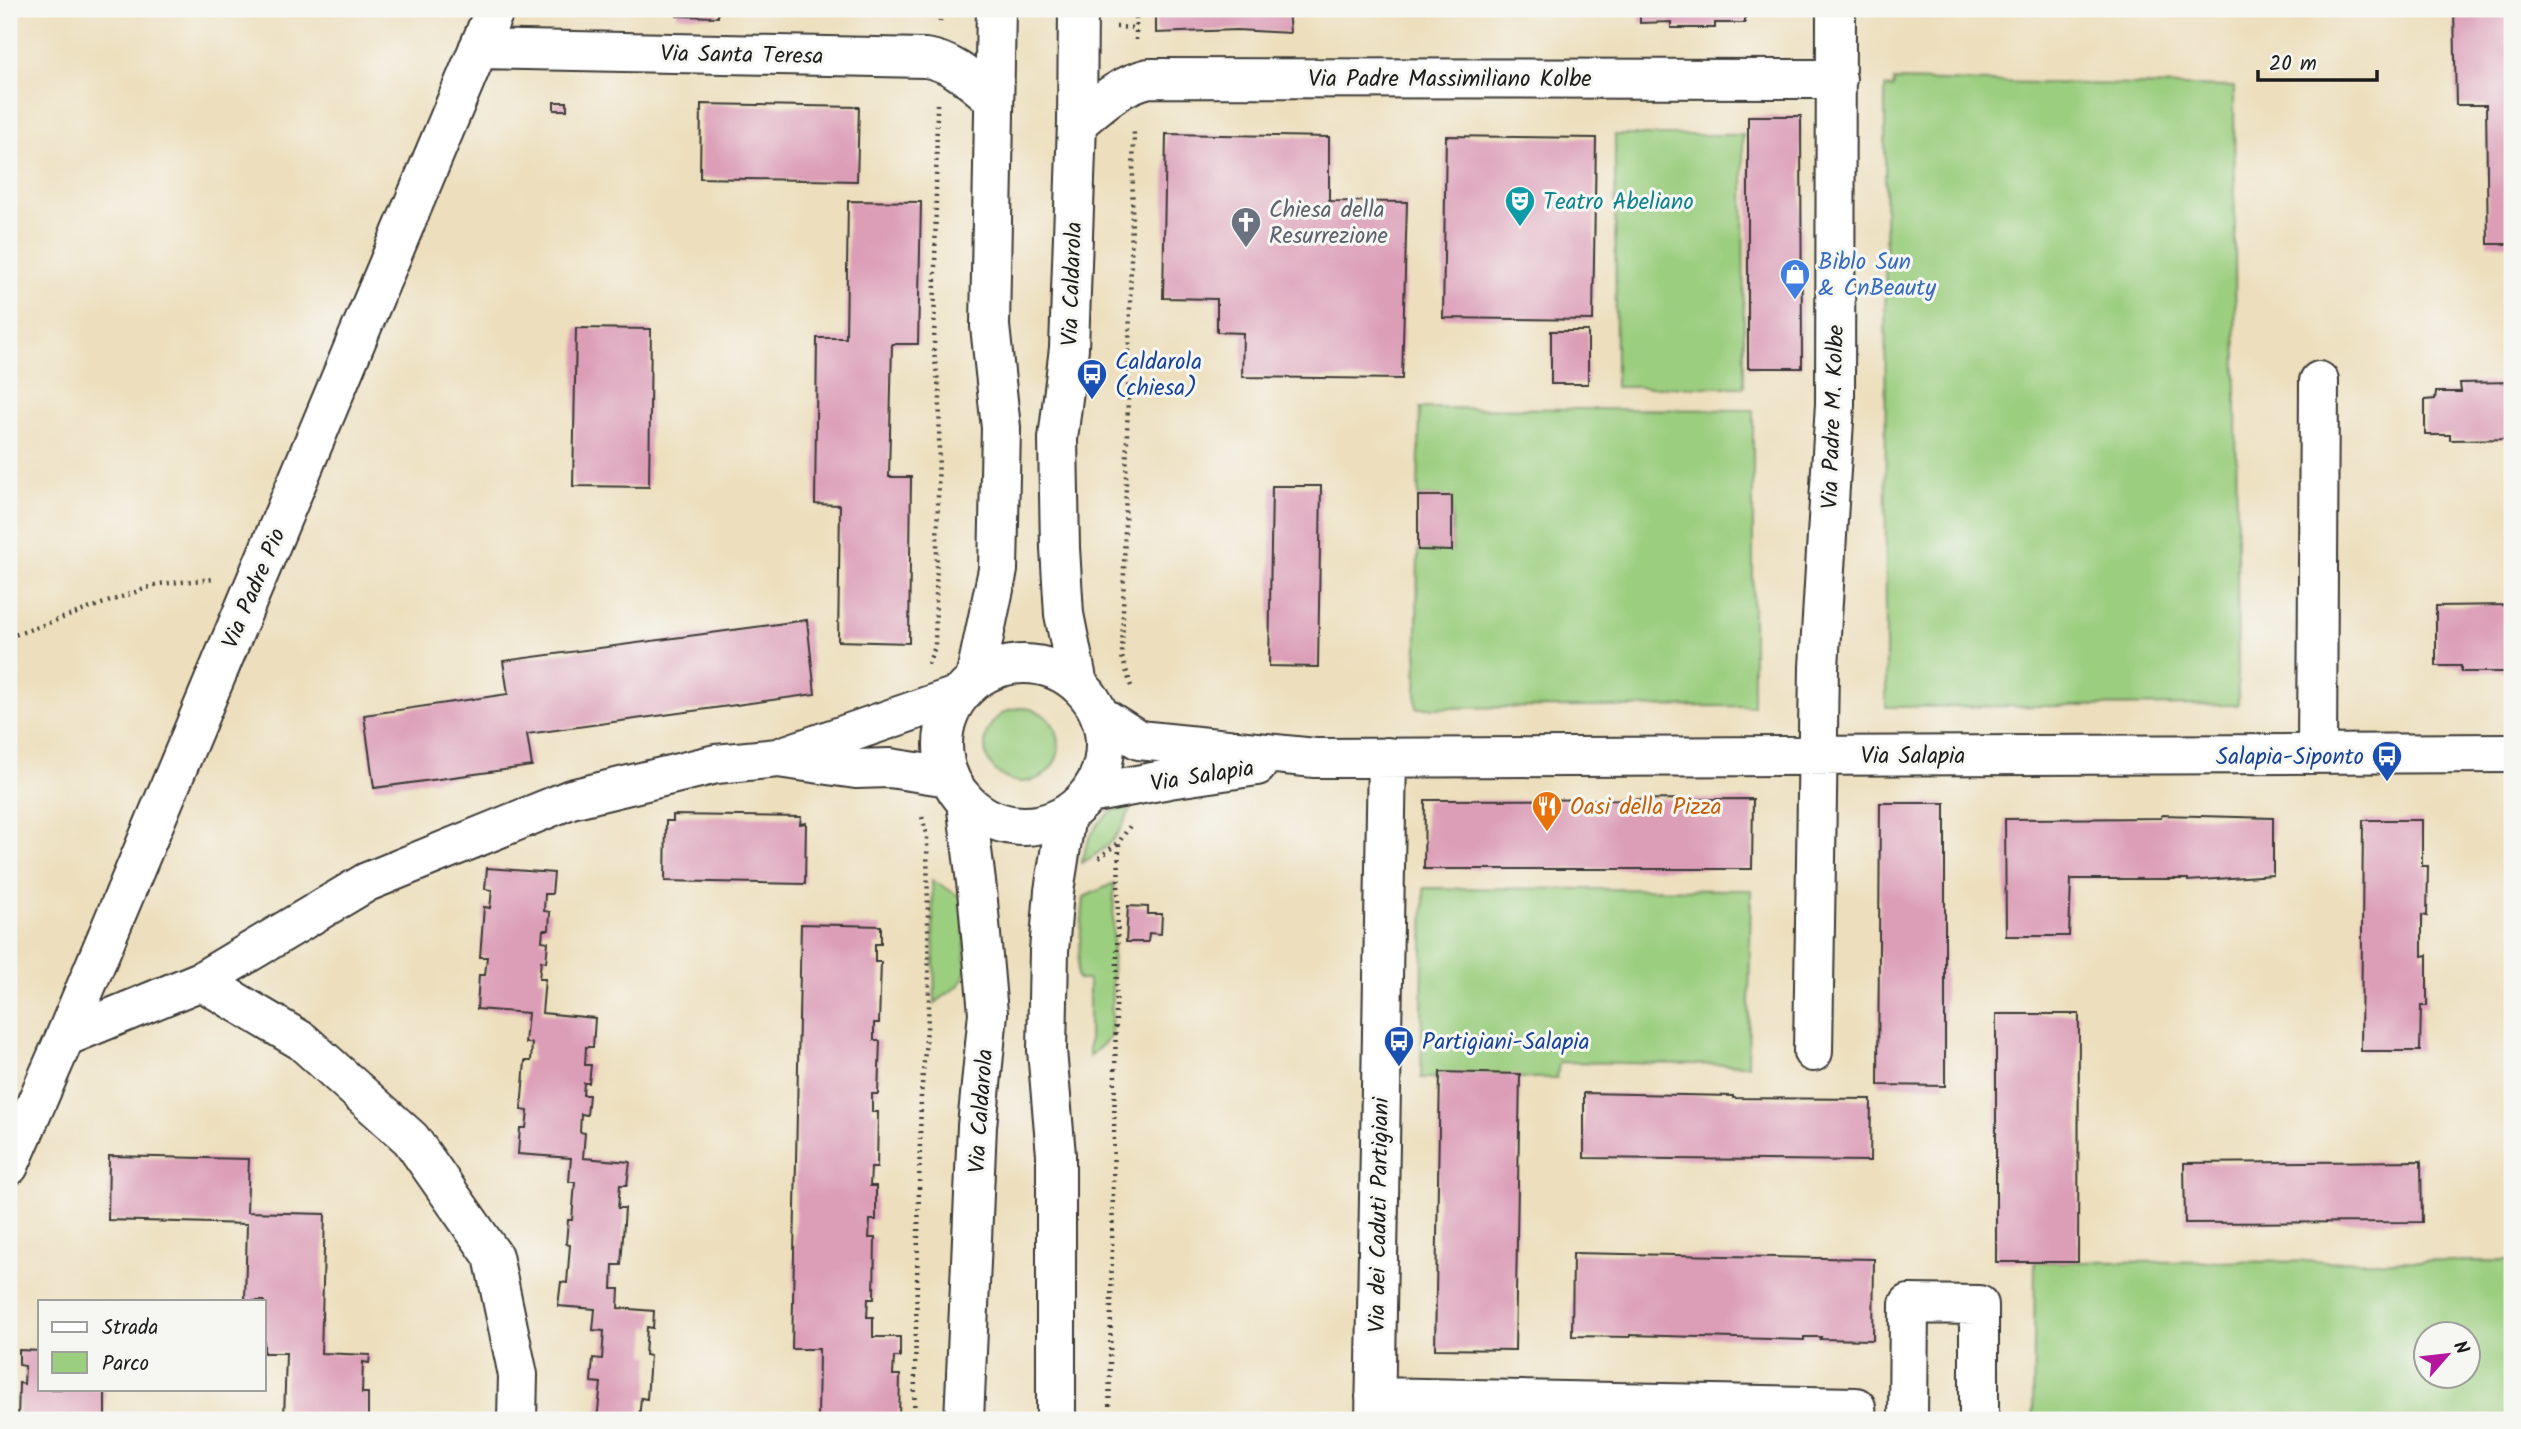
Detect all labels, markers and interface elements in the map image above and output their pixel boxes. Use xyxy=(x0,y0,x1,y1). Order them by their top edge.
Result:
street label: Via Santa Teresa xyxy=(660,37,824,75)
scale bar xyxy=(2258,38,2378,82)
text: 20 m xyxy=(2269,48,2317,81)
street label: Via Padre Massimiliano Kolbe xyxy=(1308,62,1592,98)
theatre icon: Teatro Abeliano xyxy=(1503,184,1537,228)
place label: Teatro Abeliano xyxy=(1543,185,1694,221)
place label: Chiesa della Resurrezione xyxy=(1269,193,1388,255)
church icon: Chiesa della Resurrezione xyxy=(1229,205,1263,249)
street label: Via Caldarola xyxy=(1053,221,1093,347)
place label: Biblo Sun & CnBeauty xyxy=(1818,245,1936,307)
shop icon: Biblo Sun & CnBeauty xyxy=(1778,257,1812,301)
street label: Via Padre M. Kolbe xyxy=(1813,324,1855,510)
place label: Caldarola (chiesa) xyxy=(1115,345,1202,407)
bus stop icon: Caldarola (chiesa) xyxy=(1075,357,1109,401)
street label: Via Padre Pio xyxy=(213,523,296,655)
street label: Via Salapia xyxy=(1861,739,1965,775)
bus stop icon: Salapia-Siponto xyxy=(2370,739,2404,783)
place label: Salapia-Siponto xyxy=(2216,740,2364,776)
street label: Via Salapia xyxy=(1148,751,1257,803)
restaurant icon: Oasi della Pizza xyxy=(1530,789,1564,833)
place label: Oasi della Pizza xyxy=(1570,790,1721,826)
bus stop icon: Partigiani-Salapia xyxy=(1382,1024,1416,1068)
place label: Partigiani-Salapia xyxy=(1422,1025,1589,1061)
street label: Via Caldarola xyxy=(960,1048,1004,1175)
street label: Via dei Caduti Partigiani xyxy=(1360,1096,1400,1333)
legend xyxy=(38,1300,266,1390)
text: Strada xyxy=(102,1312,158,1345)
north arrow xyxy=(2412,1320,2482,1390)
text: N xyxy=(2444,1336,2476,1360)
text: Parco xyxy=(102,1348,149,1381)

